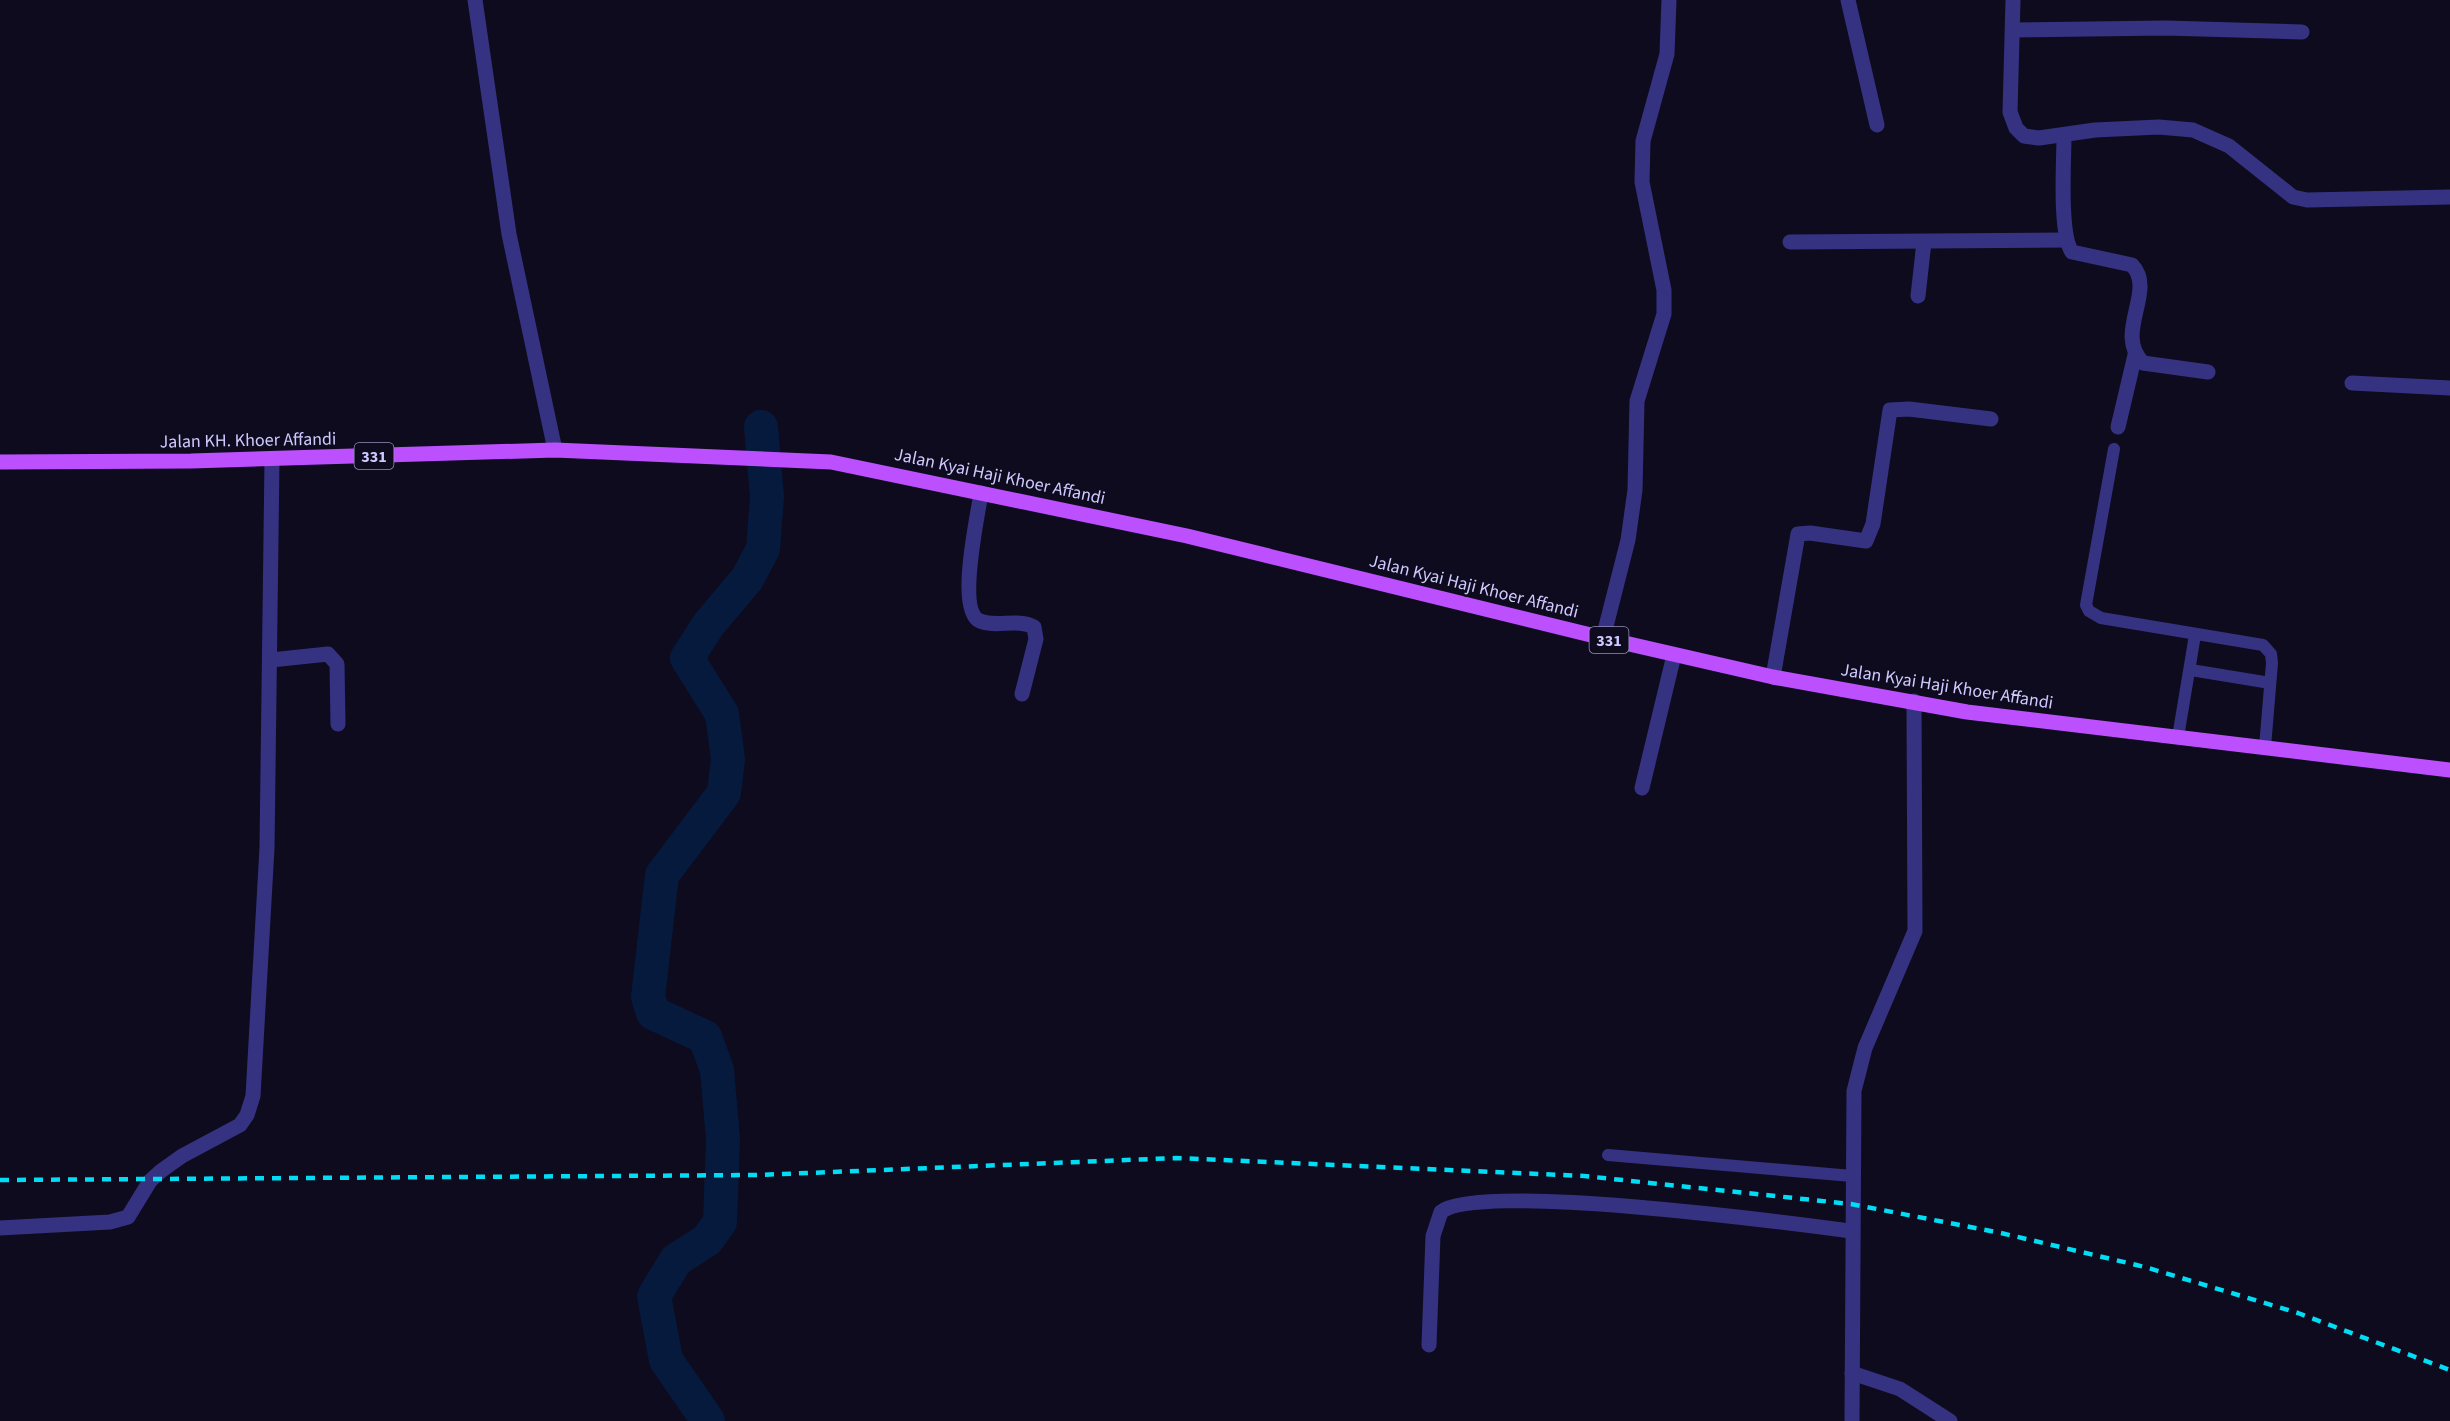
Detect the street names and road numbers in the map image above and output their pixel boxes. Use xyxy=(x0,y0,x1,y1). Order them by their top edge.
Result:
street label: Jalan KH. Khoer Affandi xyxy=(159,426,337,455)
street label: Jalan Kyai Haji Khoer Affandi xyxy=(892,442,1108,511)
road number: 331 xyxy=(354,443,394,469)
street label: Jalan Kyai Haji Khoer Affandi xyxy=(1367,548,1581,625)
road number: 331 xyxy=(1590,627,1628,653)
street label: Jalan Kyai Haji Khoer Affandi xyxy=(1839,657,2055,716)

